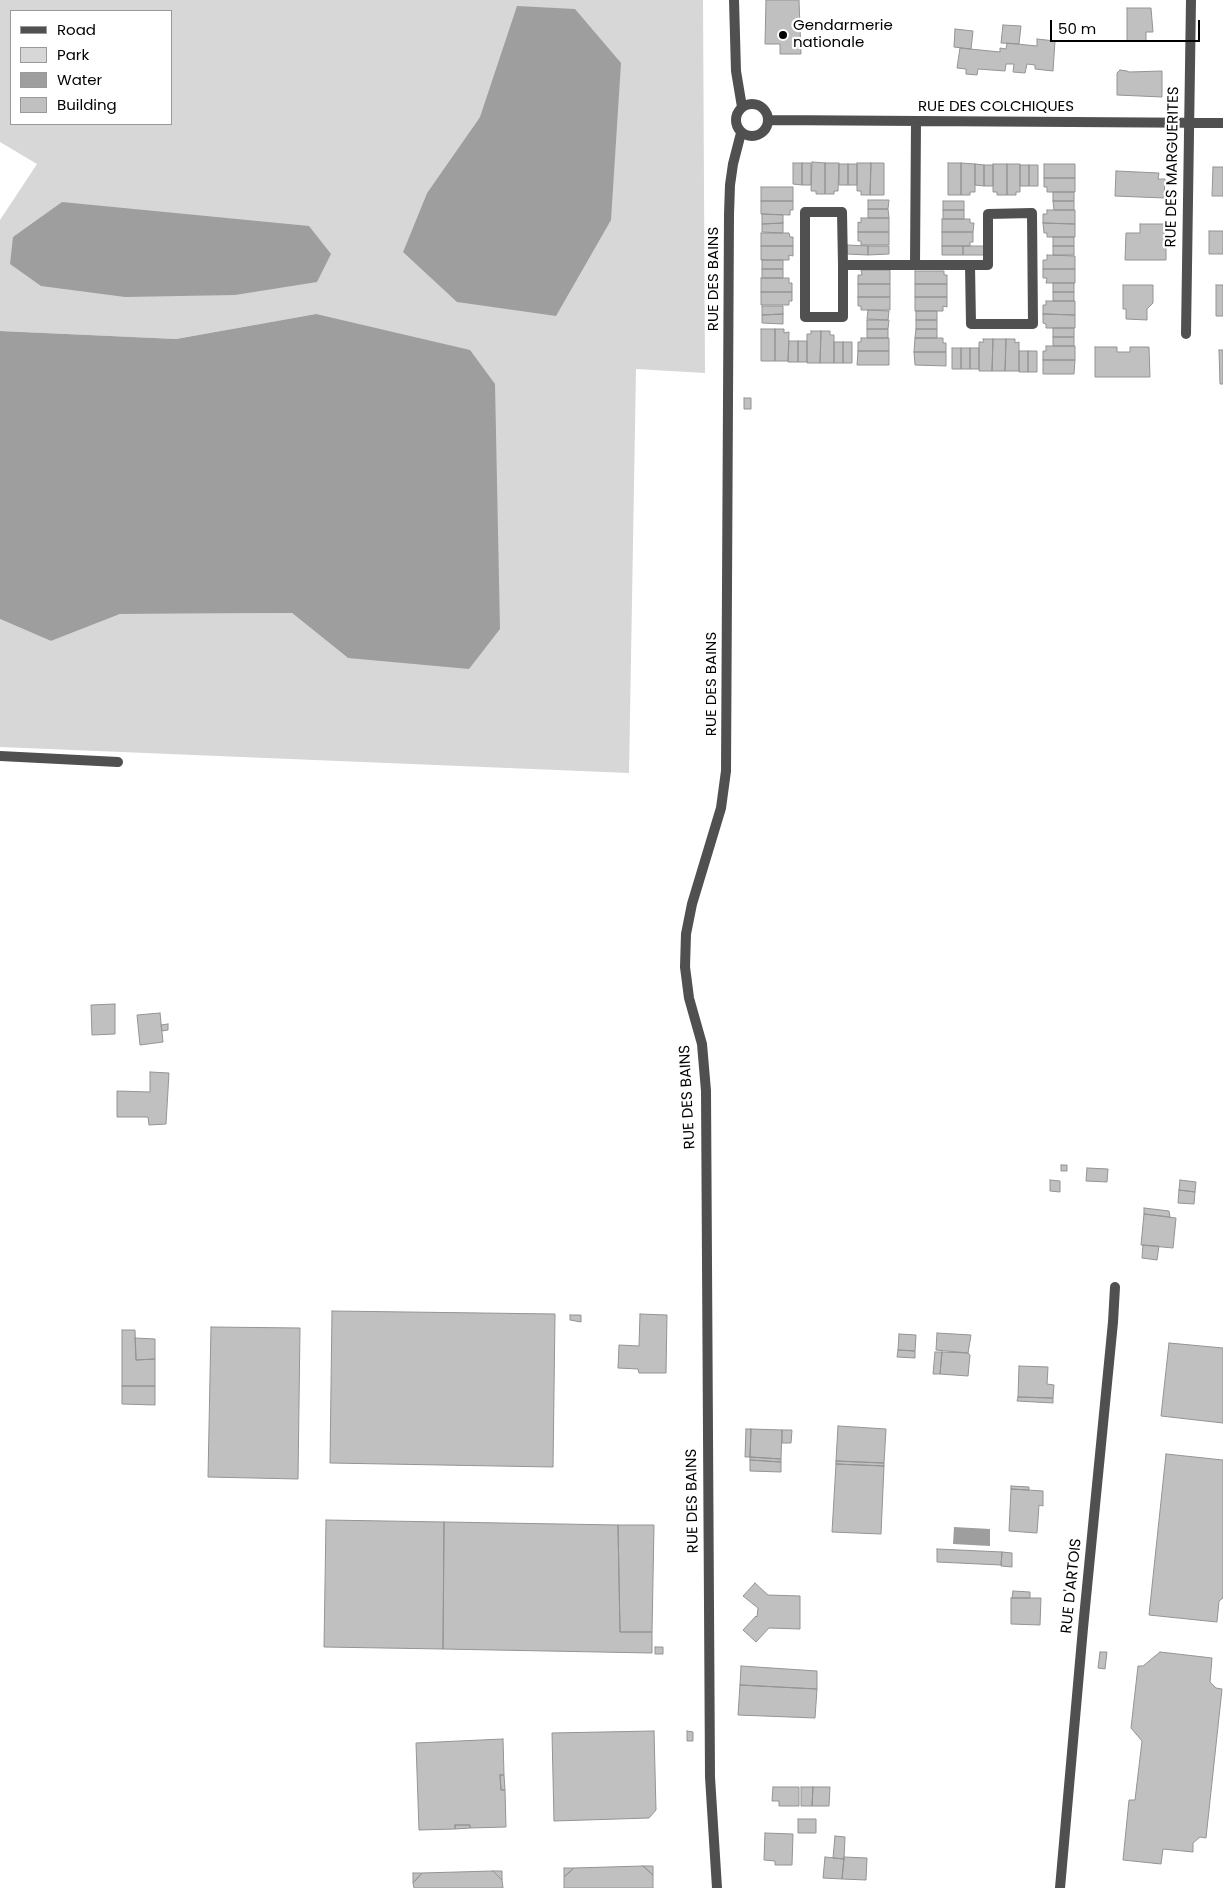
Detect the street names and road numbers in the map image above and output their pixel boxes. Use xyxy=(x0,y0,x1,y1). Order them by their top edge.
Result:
street label: RUE DES MARGUERITES xyxy=(1163,86,1183,248)
street label: RUE DES COLCHIQUES xyxy=(918,98,1074,116)
street label: RUE DES BAINS xyxy=(705,227,723,331)
street label: RUE DES BAINS xyxy=(703,632,721,736)
street label: RUE DES BAINS xyxy=(676,1044,700,1150)
street label: RUE DES BAINS xyxy=(683,1449,703,1553)
street label: RUE D'ARTOIS xyxy=(1058,1538,1086,1634)

